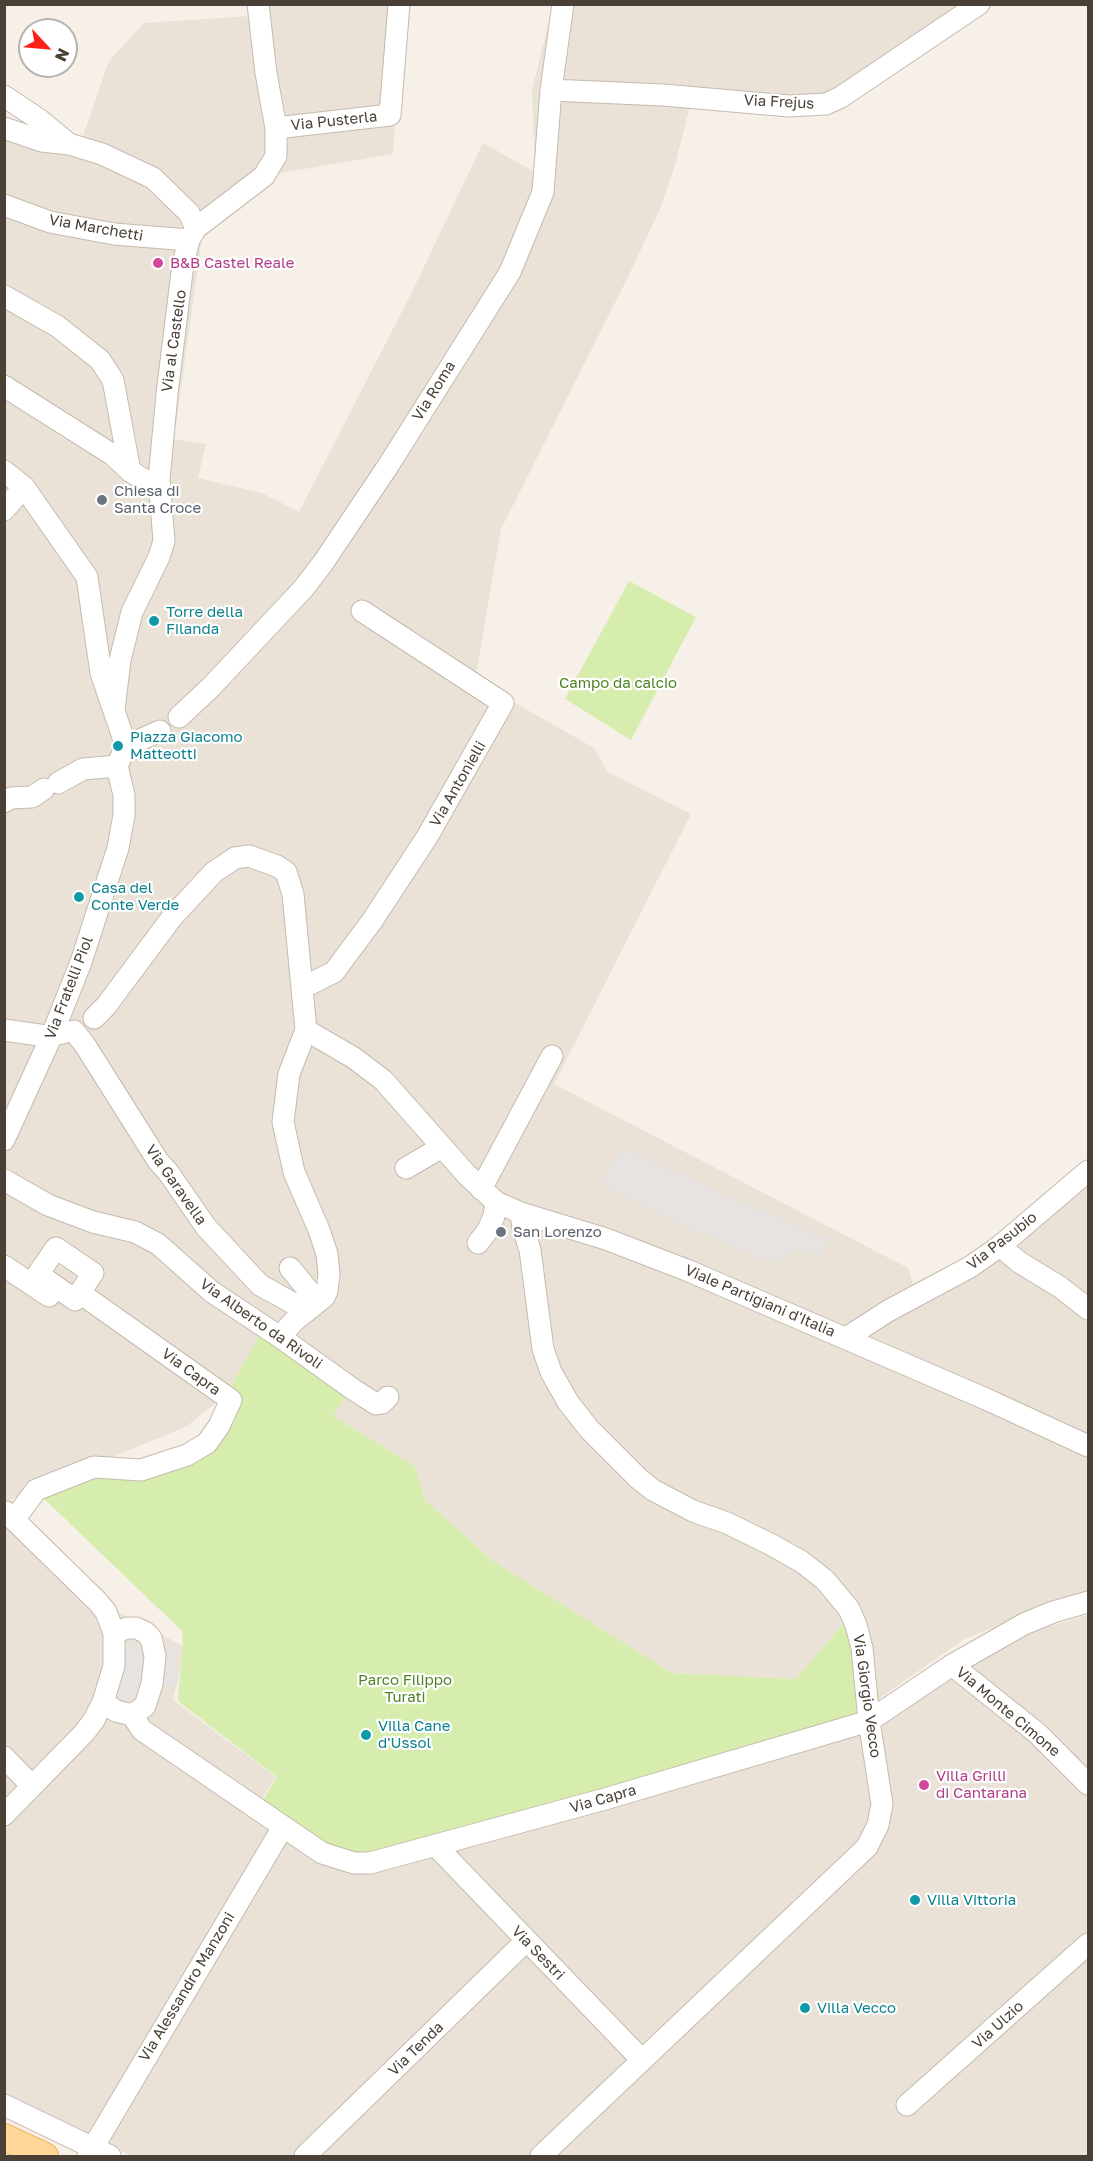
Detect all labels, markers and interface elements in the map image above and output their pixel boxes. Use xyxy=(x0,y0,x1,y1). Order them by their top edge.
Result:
north arrow xyxy=(18,18,78,78)
text: N xyxy=(51,45,74,65)
street label: Via Frejus xyxy=(743,91,815,113)
street label: Via Pusterla xyxy=(290,108,378,134)
street label: Via Marchetti xyxy=(47,211,145,245)
place label: B&B Castel Reale xyxy=(170,254,294,272)
marker: B&B Castel Reale xyxy=(151,256,165,270)
street label: Via al Castello xyxy=(158,289,190,393)
street label: Via Roma xyxy=(409,358,459,424)
place label: Chiesa di Santa Croce xyxy=(114,482,201,517)
marker: Chiesa di Santa Croce xyxy=(95,493,109,507)
place label: Torre della Filanda xyxy=(166,603,243,638)
marker: Torre della Filanda xyxy=(147,614,161,628)
park label: Campo da calcio xyxy=(559,674,677,692)
place label: Piazza Giacomo Matteotti xyxy=(130,728,243,763)
street label: Via Antonielli xyxy=(426,738,490,830)
marker: Piazza Giacomo Matteotti xyxy=(111,739,125,753)
place label: Casa del Conte Verde xyxy=(91,879,179,914)
marker: Casa del Conte Verde xyxy=(72,890,86,904)
street label: Via Fratelli Piol xyxy=(41,934,97,1042)
street label: Via Garavella xyxy=(142,1141,210,1229)
street label: Via Pasubio xyxy=(963,1208,1041,1274)
place label: San Lorenzo xyxy=(513,1223,602,1241)
marker: San Lorenzo xyxy=(494,1225,508,1239)
street label: Viale Partigiani d'Italia xyxy=(682,1261,838,1341)
street label: Via Alberto da Rivoli xyxy=(196,1275,326,1373)
street label: Via Capra xyxy=(158,1345,224,1399)
street label: Via Giorgio Vecco xyxy=(849,1633,885,1759)
street label: Via Monte Cimone xyxy=(952,1663,1064,1761)
park label: Parco Filippo Turati xyxy=(358,1671,452,1706)
place label: Villa Cane d'Ussol xyxy=(378,1717,450,1752)
marker: Villa Cane d'Ussol xyxy=(359,1728,373,1742)
place label: Villa Grilli di Cantarana xyxy=(936,1767,1027,1802)
marker: Villa Grilli di Cantarana xyxy=(917,1778,931,1792)
street label: Via Capra xyxy=(568,1781,638,1817)
place label: Villa Vittoria xyxy=(927,1891,1016,1909)
marker: Villa Vittoria xyxy=(908,1893,922,1907)
street label: Via Alessandro Manzoni xyxy=(135,1909,239,2065)
street label: Via Sestri xyxy=(508,1922,568,1984)
street label: Via Ulzio xyxy=(969,1997,1027,2053)
place label: Villa Vecco xyxy=(817,1999,896,2017)
marker: Villa Vecco xyxy=(798,2001,812,2015)
street label: Via Tenda xyxy=(385,2018,447,2080)

